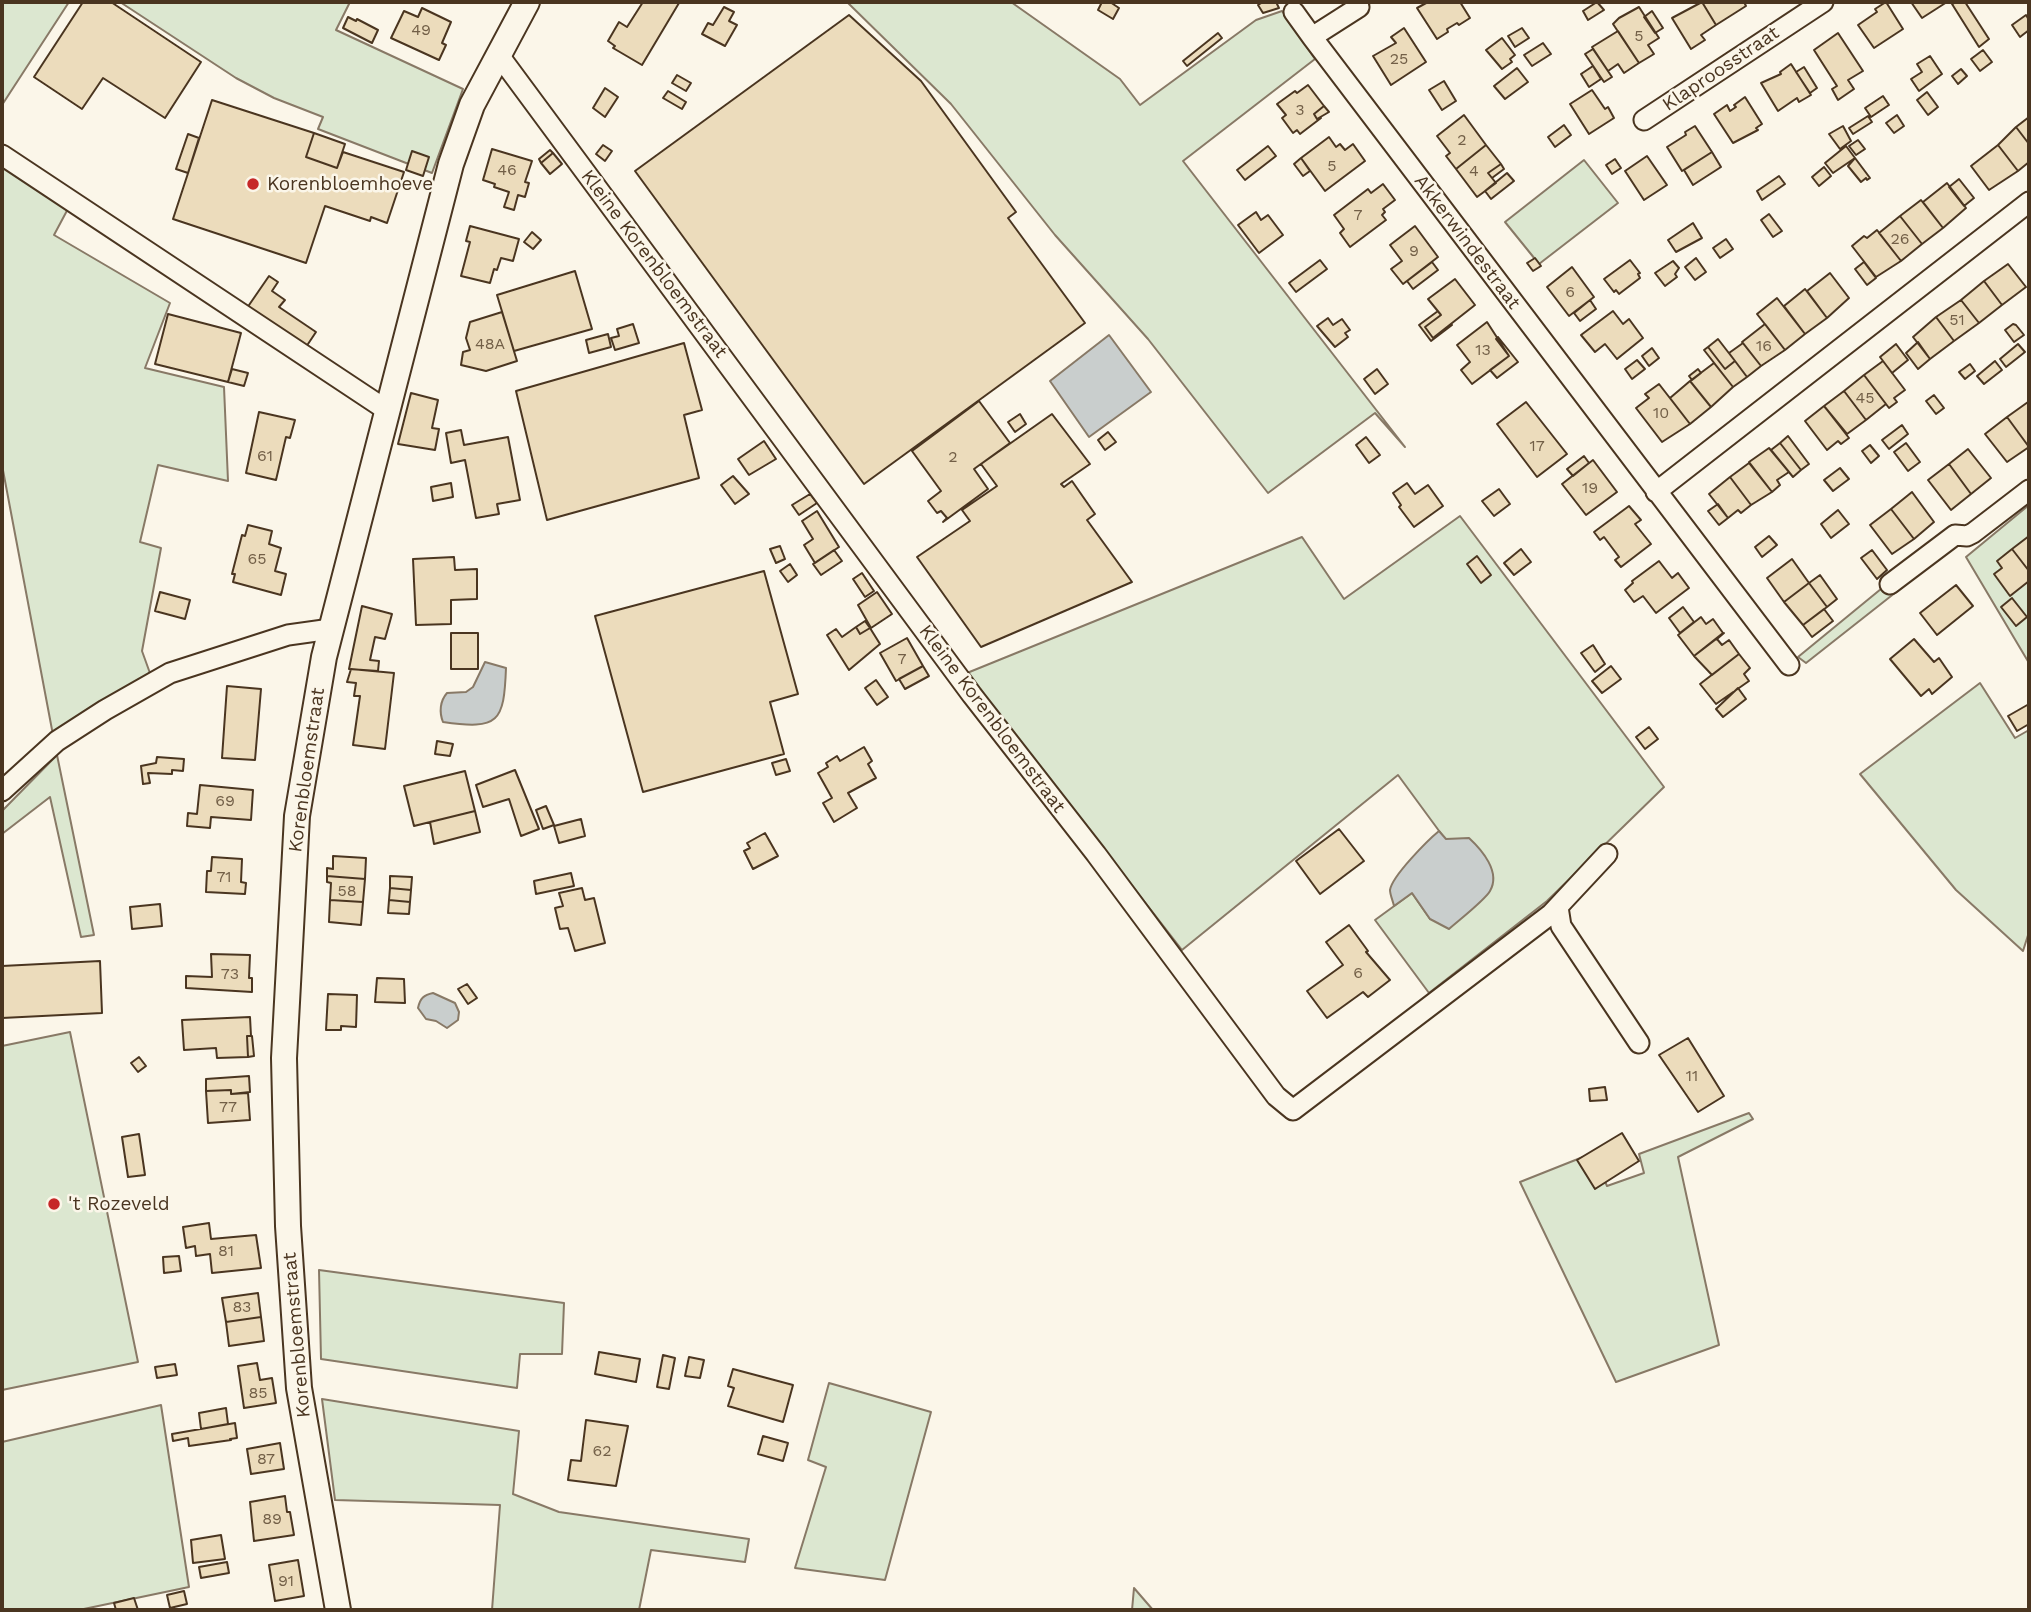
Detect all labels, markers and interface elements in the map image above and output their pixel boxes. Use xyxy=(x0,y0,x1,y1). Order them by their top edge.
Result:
house number: 49 xyxy=(411,20,431,40)
street label: Klaproosstraat xyxy=(1658,22,1784,116)
house number: 5 xyxy=(1634,26,1644,46)
house number: 25 xyxy=(1390,49,1408,69)
house number: 3 xyxy=(1295,100,1305,120)
house number: 2 xyxy=(1457,130,1467,150)
house number: 5 xyxy=(1327,156,1337,176)
house number: 46 xyxy=(497,160,517,180)
house number: 4 xyxy=(1469,161,1479,181)
street label: Kleine Korenbloemstraat xyxy=(576,166,732,362)
street label: Akkerwindestraat xyxy=(1409,170,1525,314)
place label: Korenbloemhoeve xyxy=(267,173,433,195)
marker: Korenbloemhoeve xyxy=(245,176,261,192)
house number: 7 xyxy=(1354,205,1362,225)
house number: 26 xyxy=(1890,229,1910,249)
house number: 9 xyxy=(1409,241,1419,261)
house number: 6 xyxy=(1565,282,1575,302)
house number: 51 xyxy=(1949,310,1965,330)
house number: 48A xyxy=(475,334,505,354)
house number: 16 xyxy=(1756,336,1772,356)
house number: 13 xyxy=(1475,340,1491,360)
house number: 45 xyxy=(1855,388,1875,408)
house number: 10 xyxy=(1653,403,1669,423)
house number: 17 xyxy=(1529,436,1545,456)
house number: 61 xyxy=(257,446,273,466)
house number: 2 xyxy=(948,447,958,467)
house number: 19 xyxy=(1582,478,1598,498)
house number: 65 xyxy=(247,549,267,569)
street label: Kleine Korenbloemstraat xyxy=(914,621,1070,817)
house number: 7 xyxy=(898,649,906,669)
street label: Korenbloemstraat xyxy=(284,686,330,854)
house number: 69 xyxy=(215,791,235,811)
house number: 71 xyxy=(216,867,232,887)
house number: 58 xyxy=(337,881,357,901)
house number: 6 xyxy=(1353,963,1363,983)
house number: 73 xyxy=(221,964,239,984)
house number: 11 xyxy=(1686,1066,1698,1086)
house number: 77 xyxy=(219,1097,237,1117)
place label: 't Rozeveld xyxy=(68,1193,170,1215)
marker: 't Rozeveld xyxy=(46,1196,62,1212)
house number: 81 xyxy=(218,1241,234,1261)
street label: Korenbloemstraat xyxy=(278,1251,316,1419)
house number: 83 xyxy=(233,1297,251,1317)
house number: 85 xyxy=(248,1383,268,1403)
house number: 62 xyxy=(592,1441,612,1461)
house number: 87 xyxy=(257,1449,275,1469)
house number: 89 xyxy=(262,1509,282,1529)
house number: 91 xyxy=(278,1571,294,1591)

